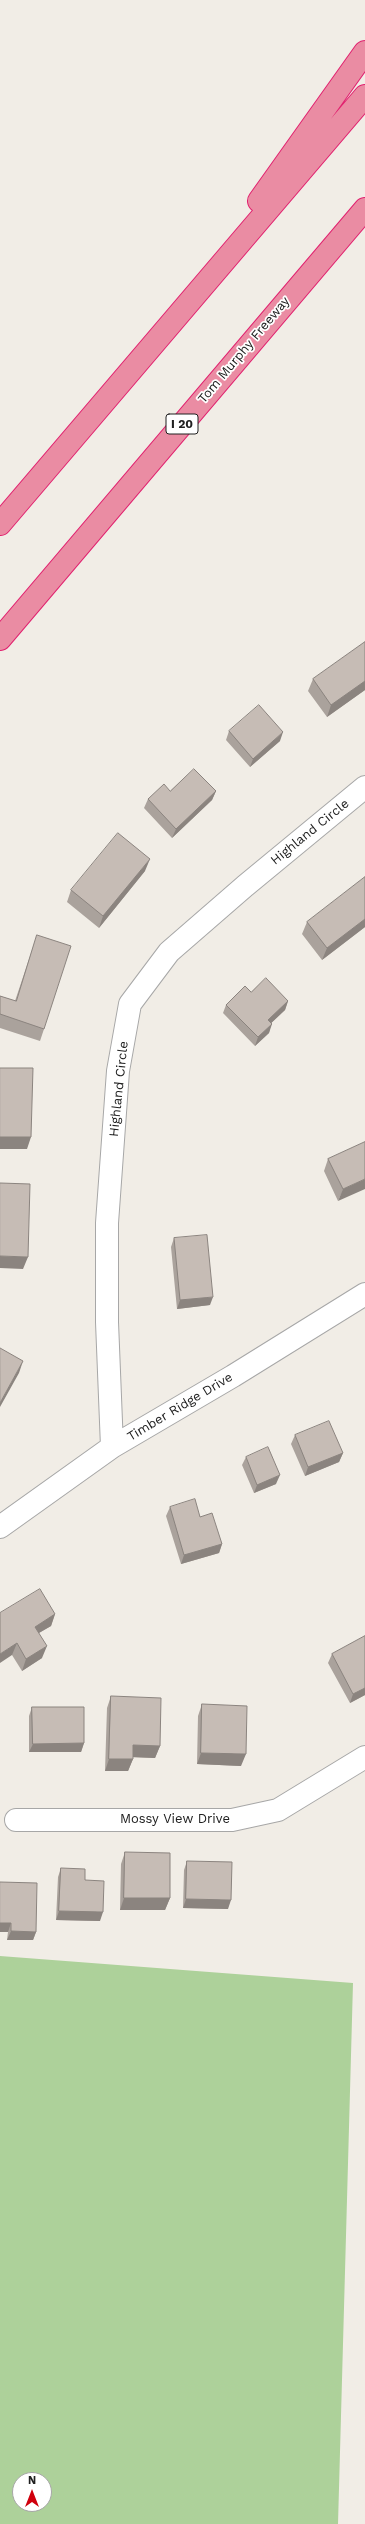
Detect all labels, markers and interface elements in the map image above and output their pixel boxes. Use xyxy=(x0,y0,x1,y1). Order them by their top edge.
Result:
street label: Tom Murphy Freeway xyxy=(195,294,293,406)
road number: I 20 xyxy=(166,414,198,434)
street label: Highland Circle xyxy=(268,796,352,868)
street label: Highland Circle xyxy=(106,1040,132,1138)
street label: Timber Ridge Drive xyxy=(124,1369,236,1445)
street label: Mossy View Drive xyxy=(120,1811,230,1827)
north arrow xyxy=(12,2472,52,2512)
text: N xyxy=(28,2474,36,2487)

